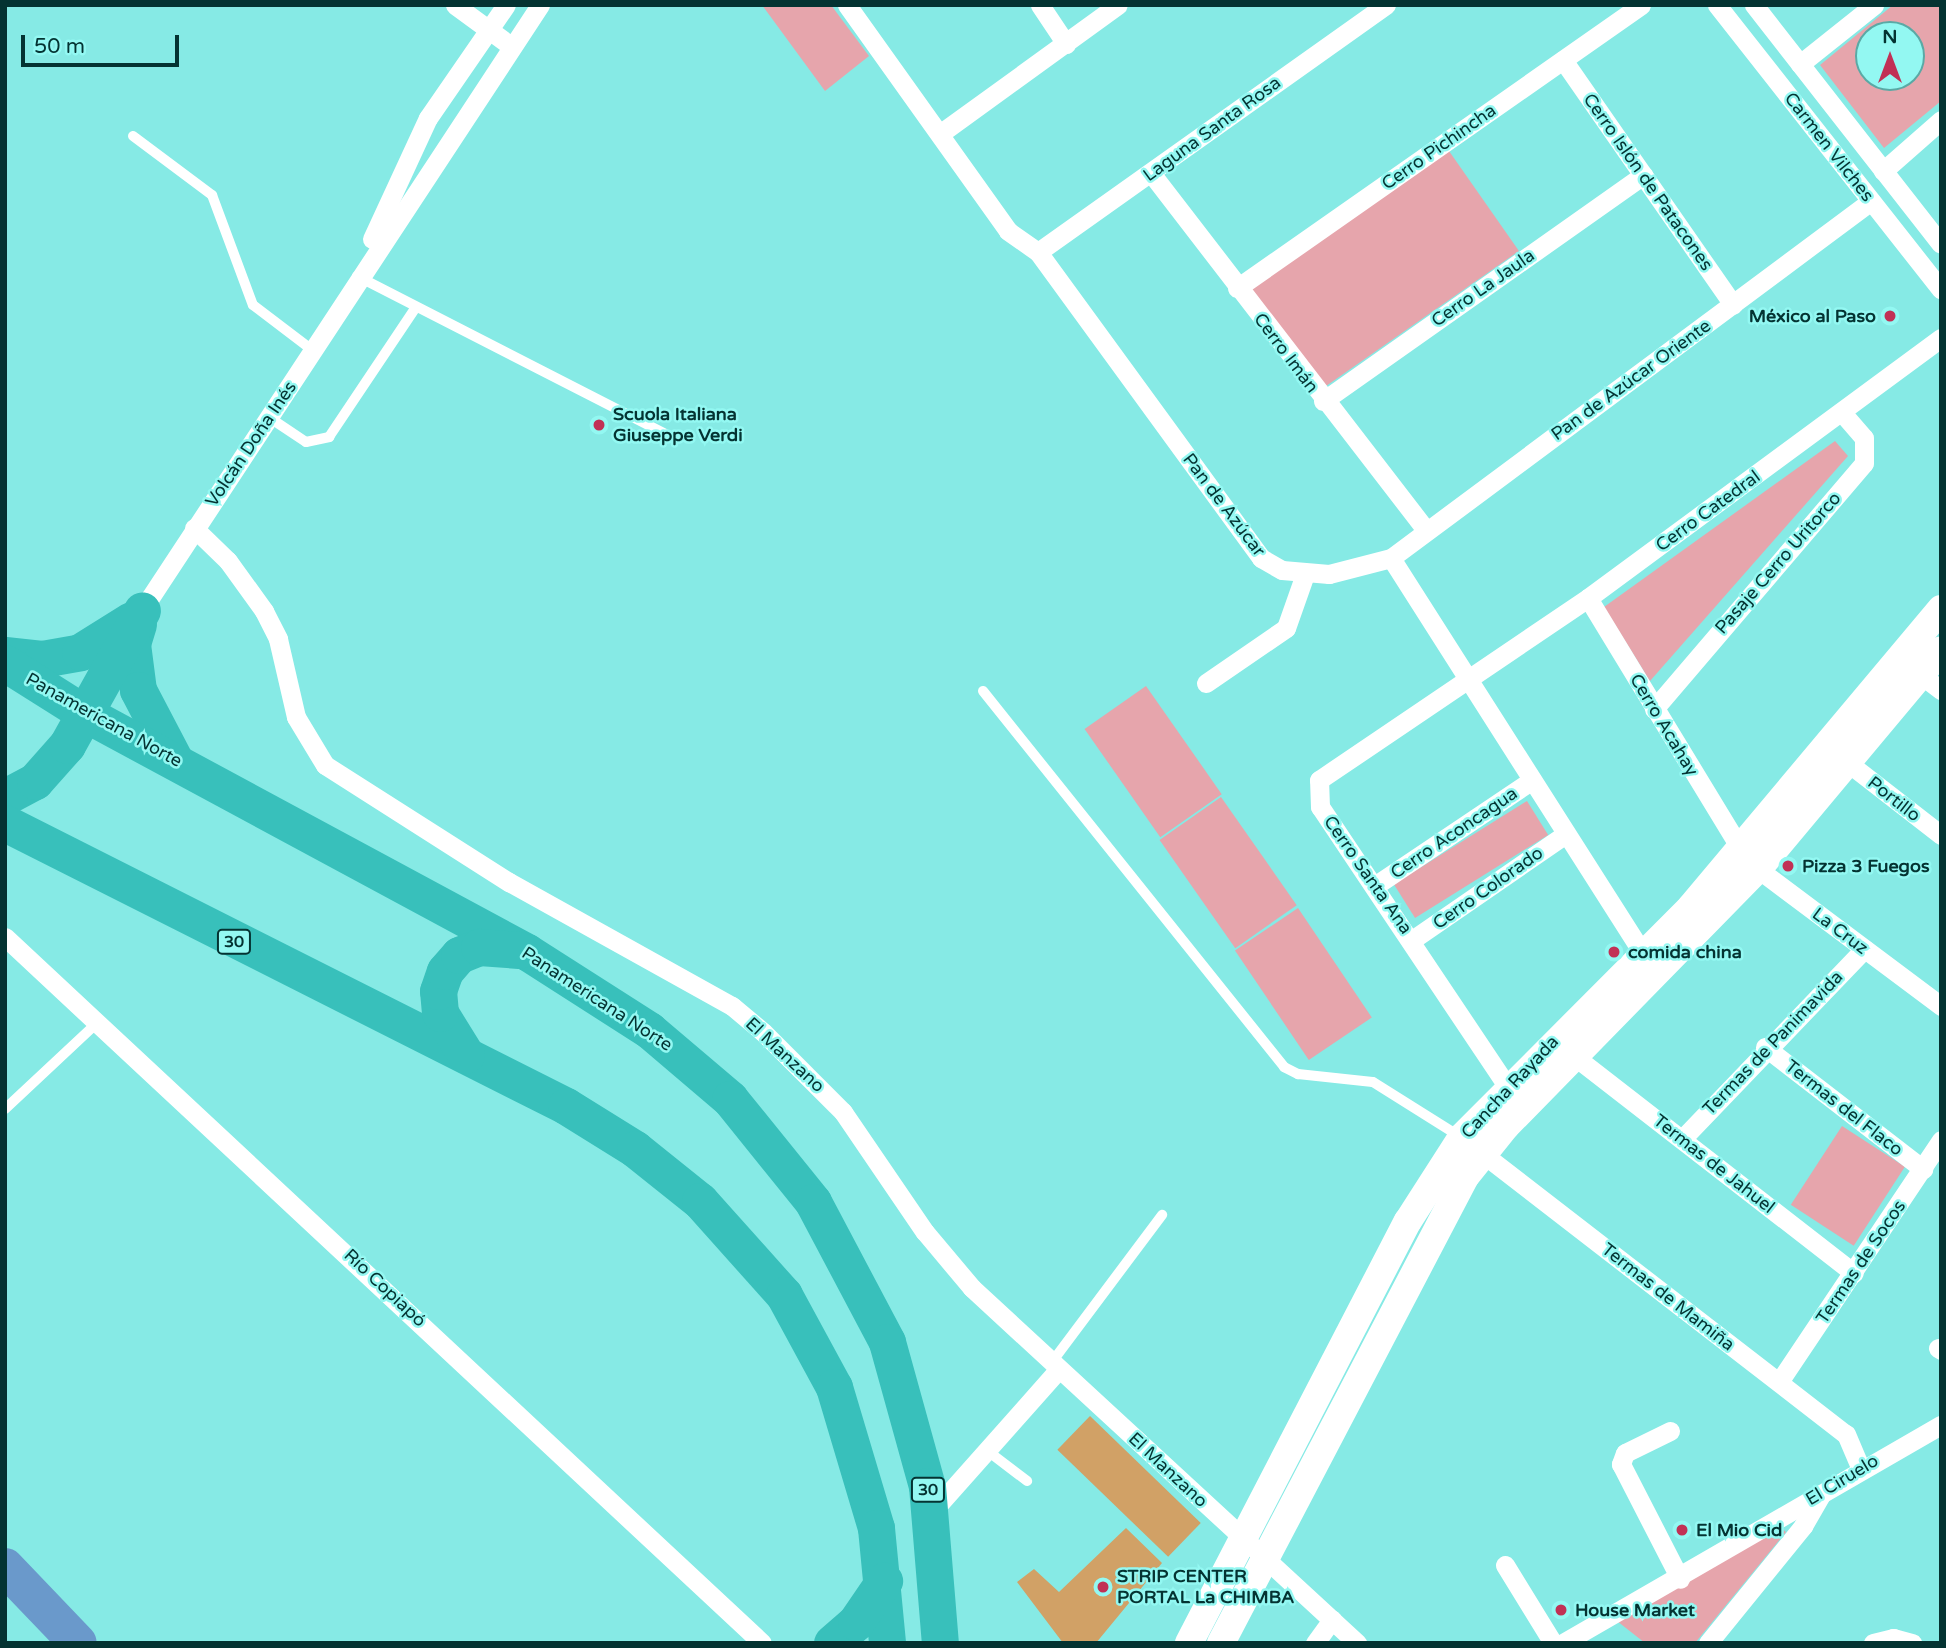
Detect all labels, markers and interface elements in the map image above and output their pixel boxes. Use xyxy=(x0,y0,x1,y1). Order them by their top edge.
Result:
scale bar xyxy=(24,21,182,65)
north arrow xyxy=(1855,21,1925,91)
text: N xyxy=(1882,26,1898,48)
text: 50 m xyxy=(34,34,85,59)
street label: Laguna Santa Rosa xyxy=(1139,72,1285,186)
street label: Carmen Vilches xyxy=(1780,88,1878,206)
street label: Cerro Islón de Patacones xyxy=(1579,89,1717,275)
street label: Cerro Pichincha xyxy=(1378,100,1500,194)
street label: Cerro La Jaula xyxy=(1427,245,1539,331)
place label: México al Paso xyxy=(1749,305,1876,327)
marker: México al Paso xyxy=(1882,308,1898,324)
street label: Cerro Imán xyxy=(1249,309,1323,397)
street label: Pan de Azúcar Oriente xyxy=(1547,315,1715,445)
street label: Volcán Doña Inés xyxy=(201,377,301,511)
place label: Scuola Italiana Giuseppe Verdi xyxy=(613,404,743,446)
marker: Scuola Italiana Giuseppe Verdi xyxy=(591,417,607,433)
street label: Pan de Azúcar xyxy=(1178,449,1270,561)
street label: Cerro Catedral xyxy=(1652,466,1764,556)
street label: Pasaje Cerro Uritorco xyxy=(1710,488,1846,638)
street label: Panamericana Norte xyxy=(22,668,186,772)
street label: Cerro Acahay xyxy=(1625,670,1703,780)
street label: Portillo xyxy=(1863,772,1925,826)
street label: Cerro Aconcagua xyxy=(1386,783,1522,883)
street label: Cerro Santa Ana xyxy=(1319,812,1417,938)
street label: Cerro Colorado xyxy=(1429,842,1547,934)
place label: Pizza 3 Fuegos xyxy=(1802,855,1930,877)
marker: Pizza 3 Fuegos xyxy=(1780,858,1796,874)
street label: La Cruz xyxy=(1808,903,1872,959)
road number: 30 xyxy=(216,930,252,954)
place label: comida china xyxy=(1628,941,1742,963)
street label: Panamericana Norte xyxy=(518,942,676,1056)
marker: comida china xyxy=(1606,944,1622,960)
street label: Termas de Panimavida xyxy=(1698,966,1848,1120)
street label: El Manzano xyxy=(741,1013,829,1097)
street label: Cancha Rayada xyxy=(1457,1031,1563,1143)
street label: Termas del Flaco xyxy=(1781,1055,1907,1161)
street label: Termas de Jahuel xyxy=(1649,1110,1779,1218)
street label: Termas de Socos xyxy=(1812,1196,1910,1328)
street label: Termas de Mamiña xyxy=(1597,1238,1739,1356)
street label: Río Copiapó xyxy=(339,1245,431,1331)
street label: El Manzano xyxy=(1124,1428,1212,1512)
street label: El Ciruelo xyxy=(1802,1450,1882,1510)
road number: 30 xyxy=(911,1478,946,1502)
place label: El Mio Cid xyxy=(1696,1519,1782,1541)
marker: El Mio Cid xyxy=(1674,1522,1690,1538)
place label: STRIP CENTER PORTAL La CHIMBA xyxy=(1117,1566,1295,1608)
marker: STRIP CENTER PORTAL La CHIMBA xyxy=(1095,1579,1111,1595)
place label: House Market xyxy=(1575,1599,1695,1621)
marker: House Market xyxy=(1553,1602,1569,1618)

